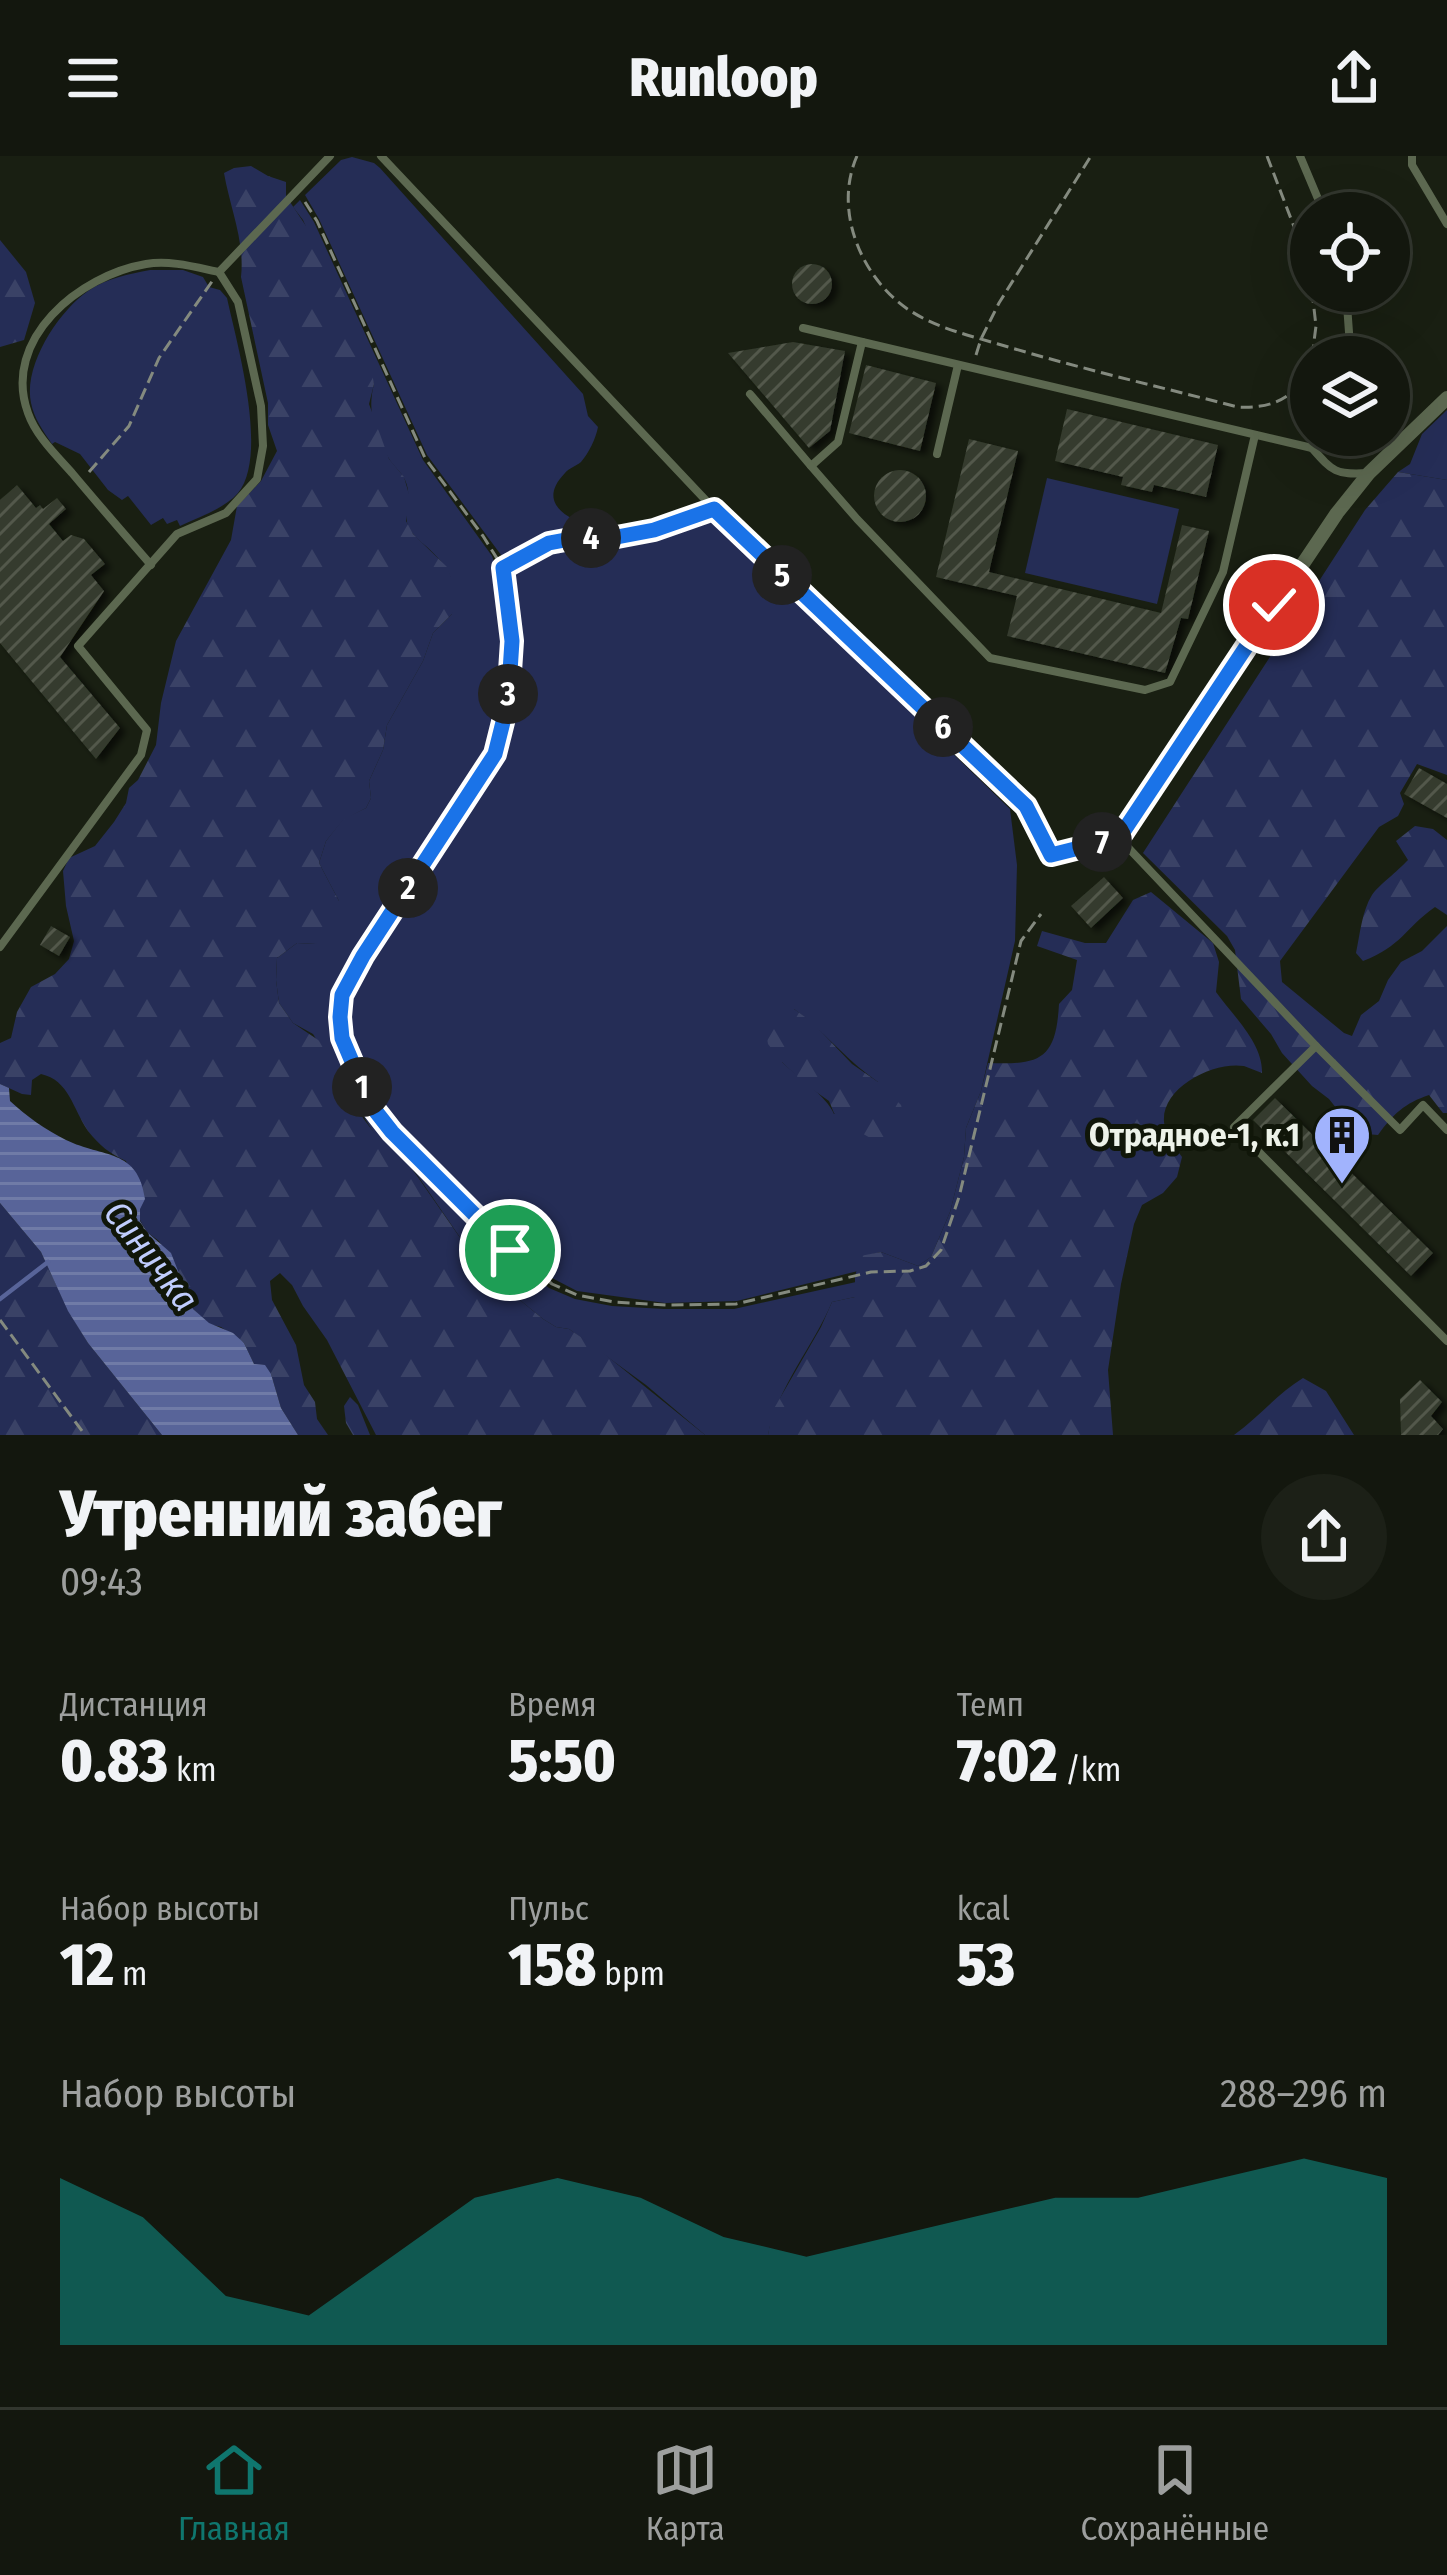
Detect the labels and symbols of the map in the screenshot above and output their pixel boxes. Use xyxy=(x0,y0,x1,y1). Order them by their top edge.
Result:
pin: 4 xyxy=(561,508,621,568)
pin: 5 xyxy=(752,545,812,605)
pin xyxy=(1223,554,1325,656)
pin: 3 xyxy=(478,664,538,724)
pin: 6 xyxy=(913,697,973,757)
pin: 7 xyxy=(1072,812,1132,872)
pin: 2 xyxy=(378,858,438,918)
pin: 1 xyxy=(332,1057,392,1117)
building icon: Отрадное-1, к.1 xyxy=(1311,1104,1373,1186)
place label: Отрадное-1, к.1 xyxy=(1089,1115,1300,1155)
water label: Синичка xyxy=(94,1192,208,1320)
pin xyxy=(459,1199,561,1301)

